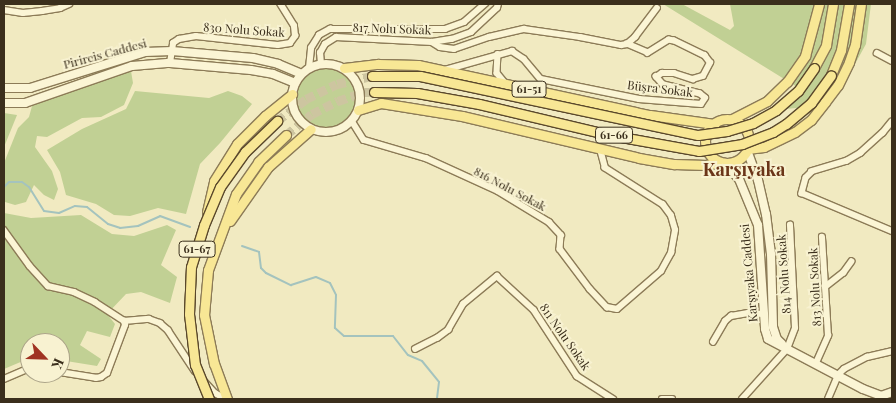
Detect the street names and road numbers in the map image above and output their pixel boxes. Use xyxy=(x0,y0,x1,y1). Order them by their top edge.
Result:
street label: 830 Nolu Sokak xyxy=(203,20,285,40)
street label: 817 Nolu Sokak xyxy=(352,20,432,38)
street label: Pirireis Caddesi xyxy=(62,36,148,72)
street label: Büşra Sokak xyxy=(626,78,694,100)
road number: 61-51 xyxy=(512,80,546,98)
road number: 61-66 xyxy=(594,126,634,144)
street label: 816 Nolu Sokak xyxy=(471,164,549,214)
street label: Karşıyaka Caddesi xyxy=(738,223,760,323)
street label: 814 Nolu Sokak xyxy=(774,234,794,314)
road number: 61-67 xyxy=(178,240,216,258)
street label: 813 Nolu Sokak xyxy=(806,247,824,327)
street label: 811 Nolu Sokak xyxy=(537,301,593,373)

